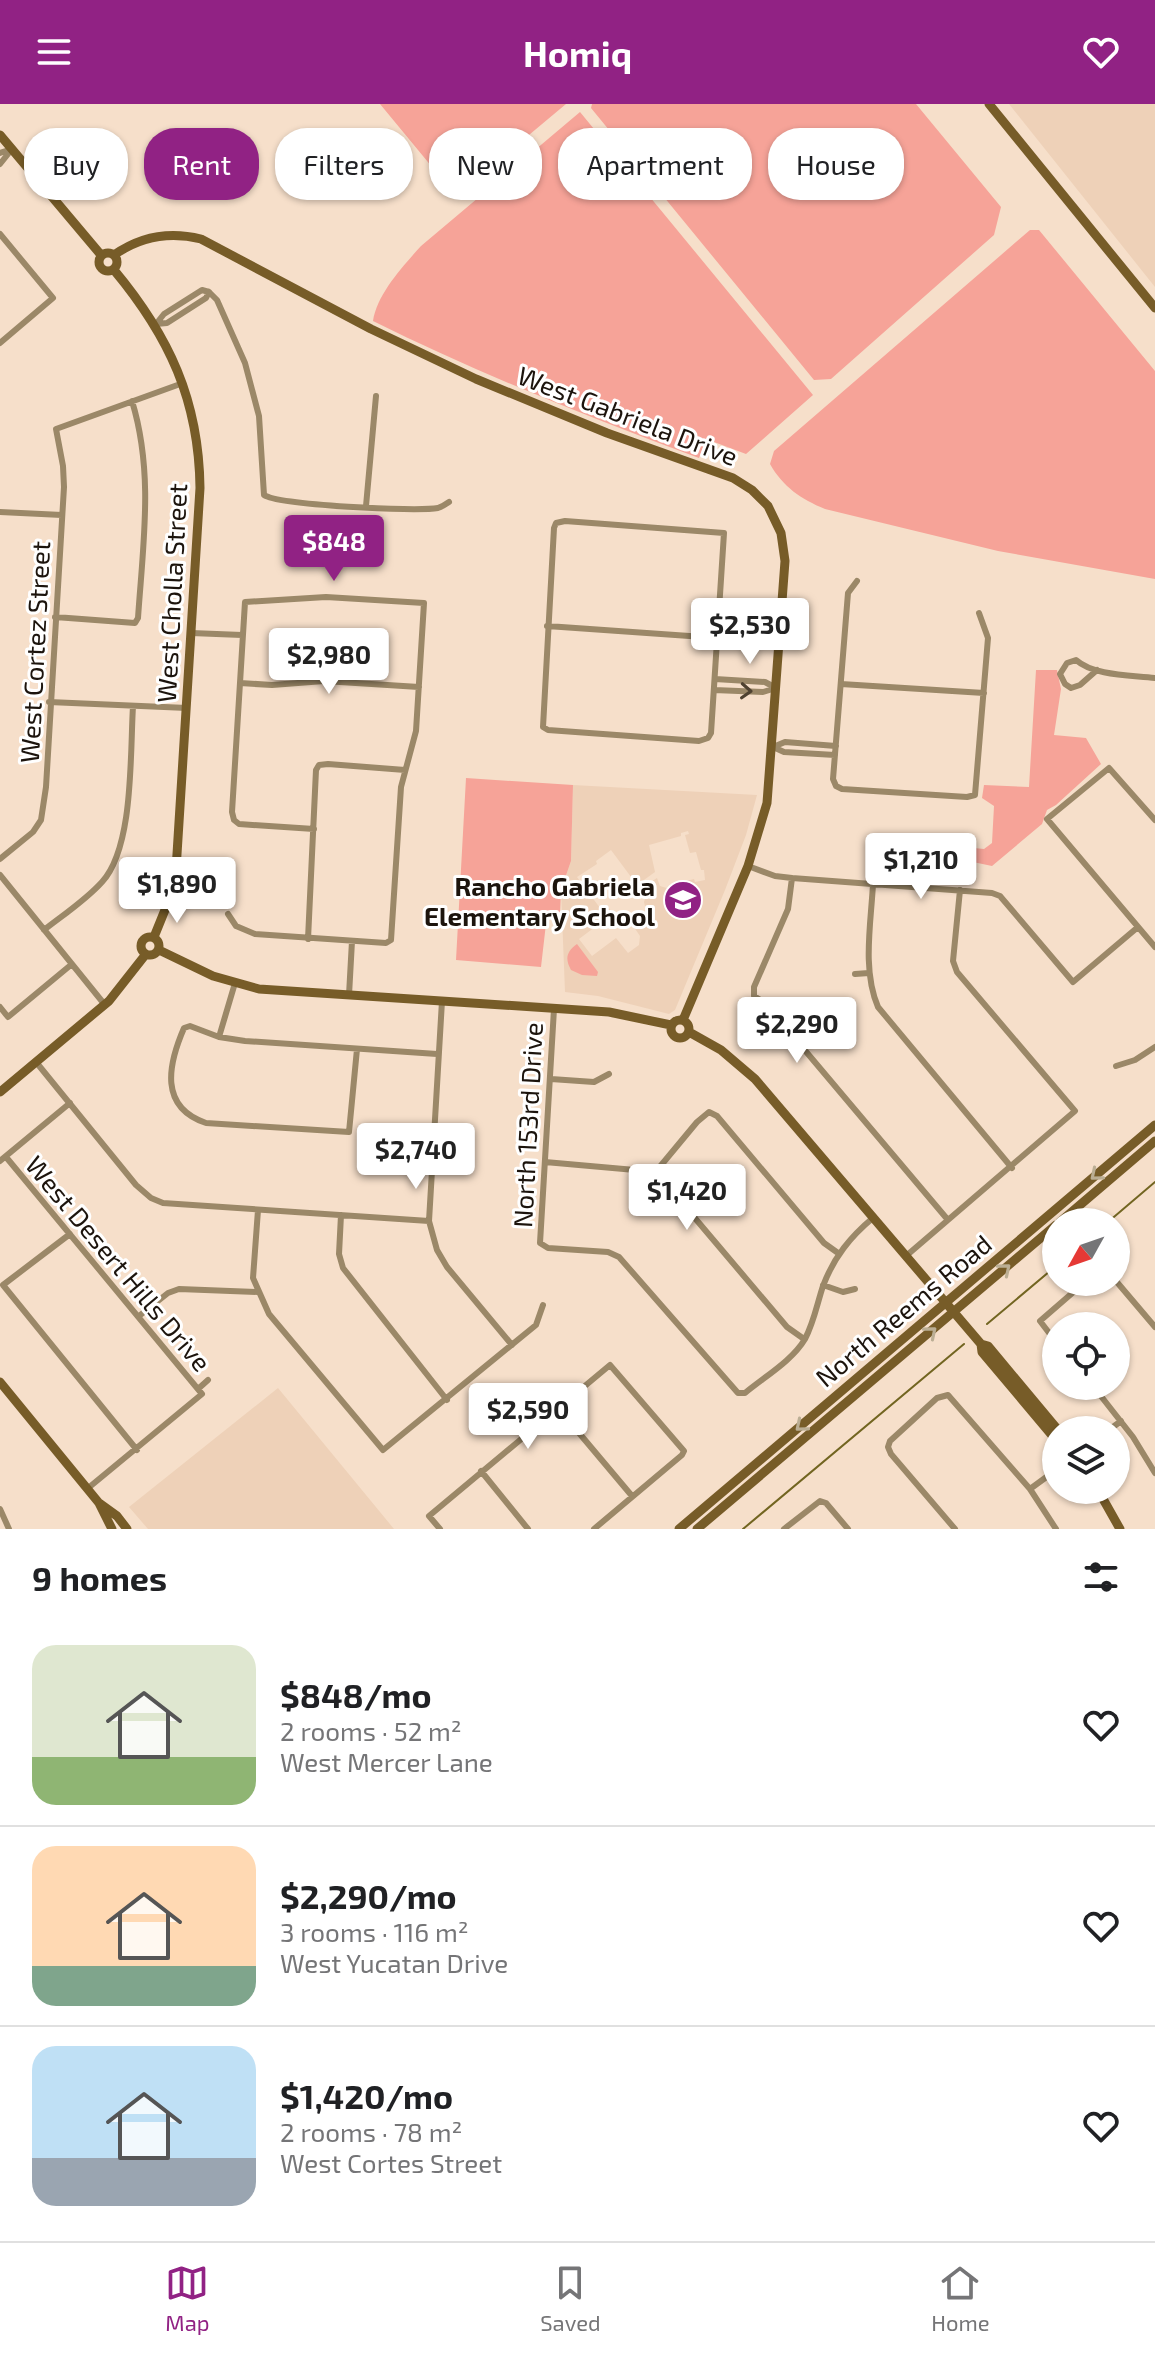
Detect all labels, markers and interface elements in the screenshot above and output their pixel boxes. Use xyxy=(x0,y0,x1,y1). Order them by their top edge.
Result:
icon: menu xyxy=(32,30,76,74)
icon: heart xyxy=(1079,30,1123,74)
text: Homiq xyxy=(523,31,632,74)
chip: Buy xyxy=(24,128,128,200)
chip: Rent xyxy=(144,128,259,200)
chip: Filters xyxy=(275,128,413,200)
chip: New xyxy=(429,128,542,200)
chip: Apartment xyxy=(558,128,752,200)
chip: House xyxy=(768,128,904,200)
street label: West Gabriela Drive xyxy=(514,359,742,471)
street label: West Cholla Street xyxy=(150,482,192,703)
pin: $848 xyxy=(287,515,381,583)
text: $848 xyxy=(302,525,366,556)
street label: West Cortez Street xyxy=(13,540,55,764)
pin: $2,530 xyxy=(685,598,815,666)
text: $2,530 xyxy=(709,608,791,639)
pin: $2,980 xyxy=(264,628,394,696)
text: $2,980 xyxy=(287,638,371,669)
one-way arrow xyxy=(740,683,752,700)
pin: $1,210 xyxy=(856,833,986,901)
text: $1,210 xyxy=(883,843,959,874)
pin: $1,890 xyxy=(112,857,242,925)
text: $1,890 xyxy=(137,867,217,898)
place label: Rancho Gabriela Elementary School xyxy=(424,870,655,932)
school or university icon: Rancho Gabriela Elementary School xyxy=(662,879,704,921)
pin: $2,290 xyxy=(732,997,862,1065)
text: $2,290 xyxy=(755,1007,839,1038)
street label: North 153rd Drive xyxy=(506,1021,548,1229)
pin: $2,740 xyxy=(351,1123,481,1191)
text: $2,740 xyxy=(375,1133,457,1164)
street label: West Desert Hills Drive xyxy=(20,1149,218,1377)
pin: $1,420 xyxy=(622,1164,752,1232)
one-way arrow xyxy=(1090,1165,1105,1180)
text: $1,420 xyxy=(647,1174,727,1205)
north arrow xyxy=(1042,1208,1130,1296)
map controls xyxy=(1042,1208,1130,1504)
street label: North Reems Road xyxy=(809,1227,997,1393)
one-way arrow xyxy=(996,1264,1010,1279)
button: locate xyxy=(1042,1312,1130,1400)
one-way arrow xyxy=(922,1327,936,1342)
pin: $2,590 xyxy=(463,1383,593,1451)
text: $2,590 xyxy=(487,1393,569,1424)
one-way arrow xyxy=(796,1416,810,1431)
button: layers xyxy=(1042,1416,1130,1504)
icon: filters xyxy=(1079,1555,1123,1599)
text: 9 homes xyxy=(32,1557,167,1598)
text: $848/mo xyxy=(280,1674,431,1715)
icon: home xyxy=(96,1677,192,1773)
icon: heart xyxy=(1079,1703,1123,1747)
text: 2 rooms · 52 m² xyxy=(280,1715,462,1746)
text: West Mercer Lane xyxy=(280,1746,493,1777)
text: $2,290/mo xyxy=(280,1875,457,1916)
icon: home xyxy=(96,1878,192,1974)
icon: heart xyxy=(1079,1904,1123,1948)
text: 3 rooms · 116 m² xyxy=(280,1916,469,1947)
text: West Yucatan Drive xyxy=(280,1947,508,1978)
text: $1,420/mo xyxy=(280,2075,453,2116)
icon: home xyxy=(96,2078,192,2174)
icon: heart xyxy=(1079,2104,1123,2148)
text: 2 rooms · 78 m² xyxy=(280,2116,462,2147)
text: West Cortes Street xyxy=(280,2147,502,2178)
tab: Map xyxy=(165,2261,210,2335)
tab: Saved xyxy=(540,2261,601,2335)
tab: Home xyxy=(931,2261,990,2335)

